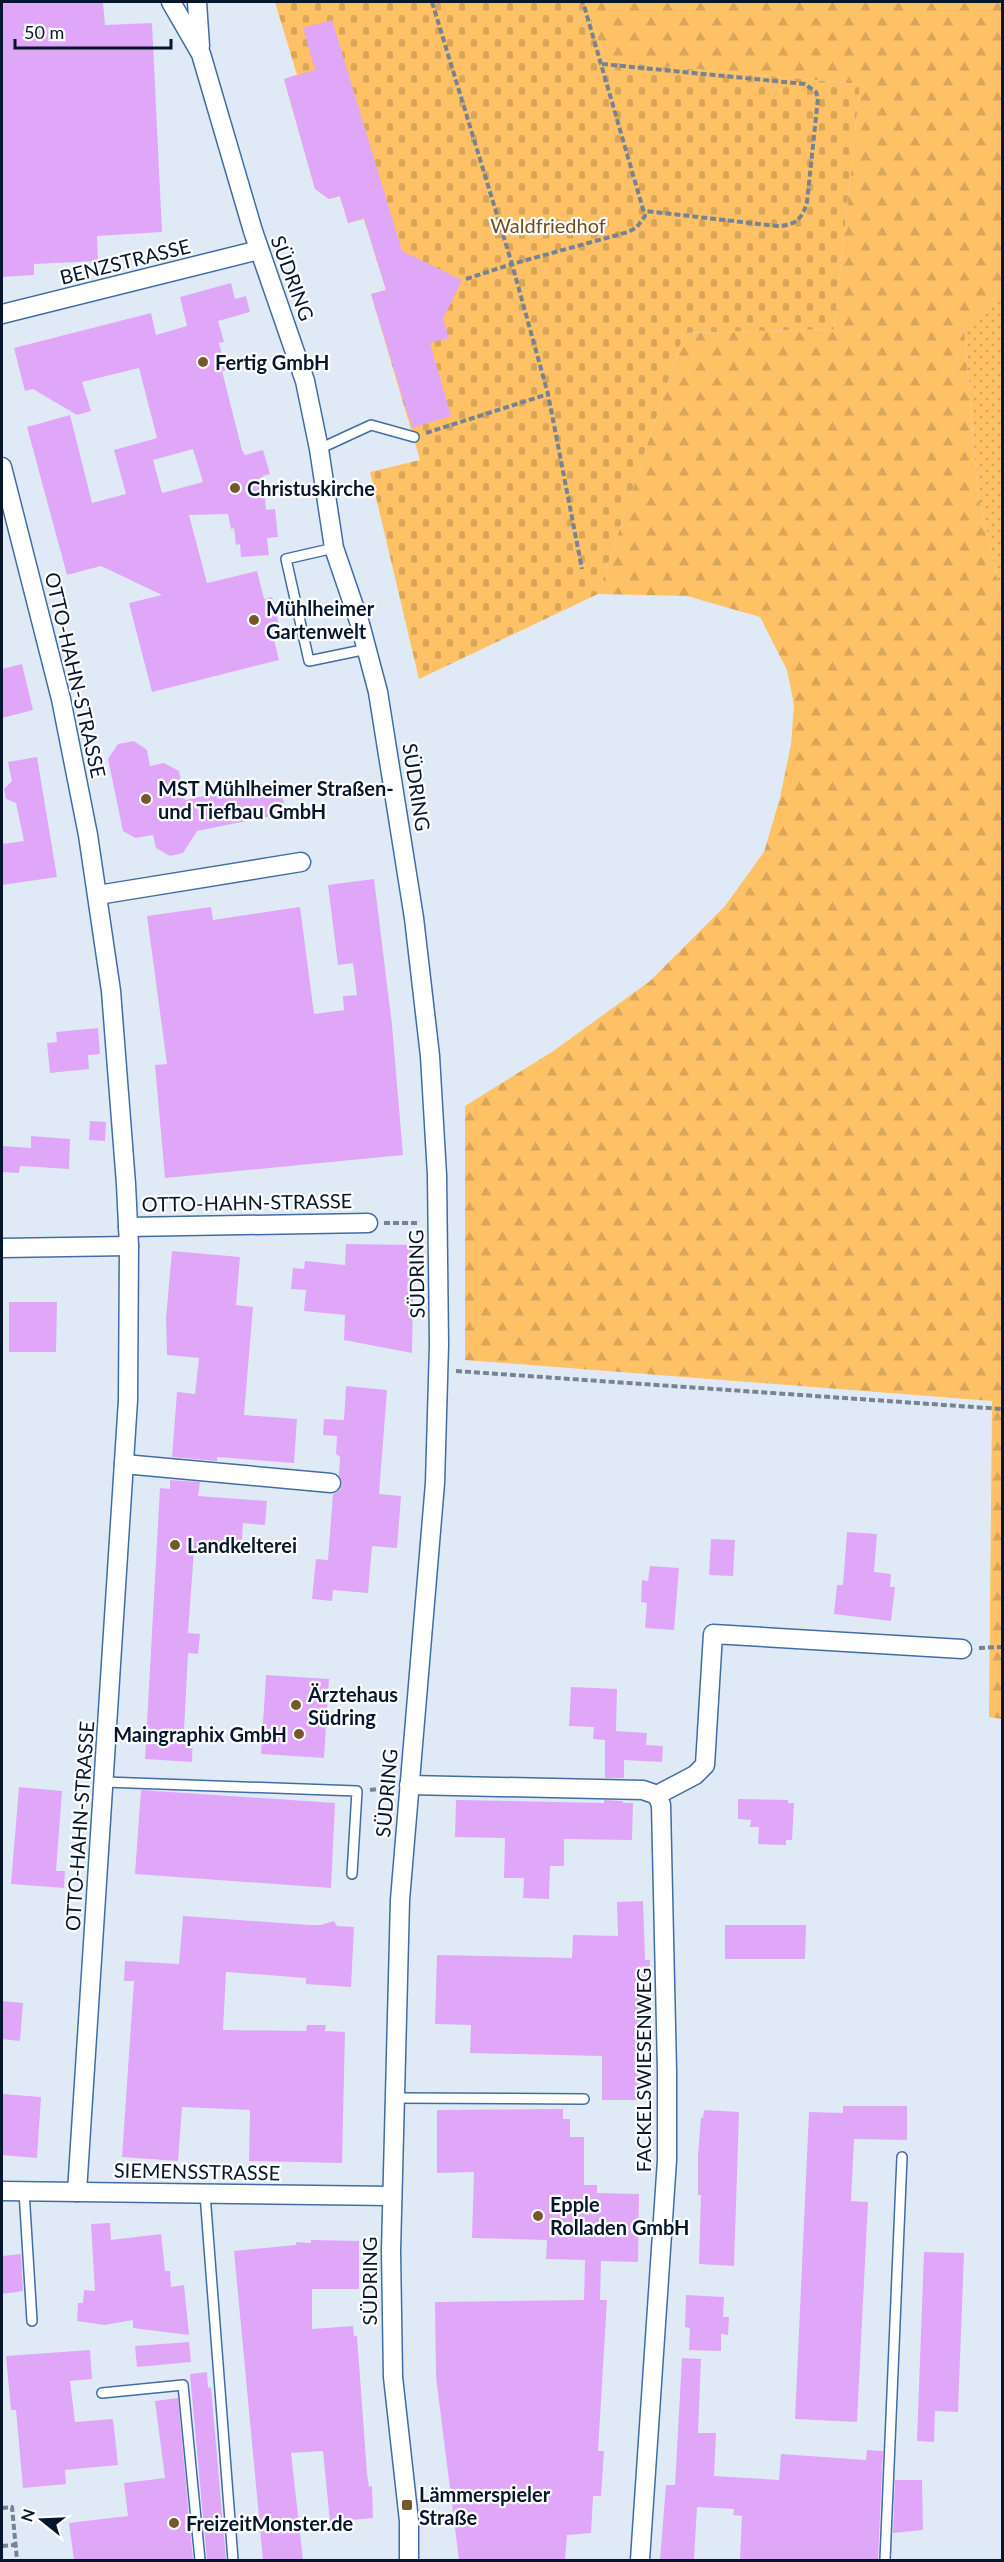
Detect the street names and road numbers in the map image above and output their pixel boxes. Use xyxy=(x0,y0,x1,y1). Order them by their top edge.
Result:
street label: SÜDRING xyxy=(267,232,319,324)
street label: BENZSTRASSE xyxy=(57,233,193,289)
street label: OTTO-HAHN-STRASSE xyxy=(41,570,111,780)
street label: SÜDRING xyxy=(398,741,436,833)
street label: OTTO-HAHN-STRASSE xyxy=(142,1188,352,1216)
street label: SÜDRING xyxy=(403,1229,429,1319)
street label: OTTO-HAHN-STRASSE xyxy=(60,1720,98,1932)
street label: SÜDRING xyxy=(370,1748,402,1838)
street label: FACKELSWIESENWEG xyxy=(631,1968,655,2172)
street label: SIEMENSSTRASSE xyxy=(114,2158,280,2184)
street label: SÜDRING xyxy=(357,2237,381,2325)

